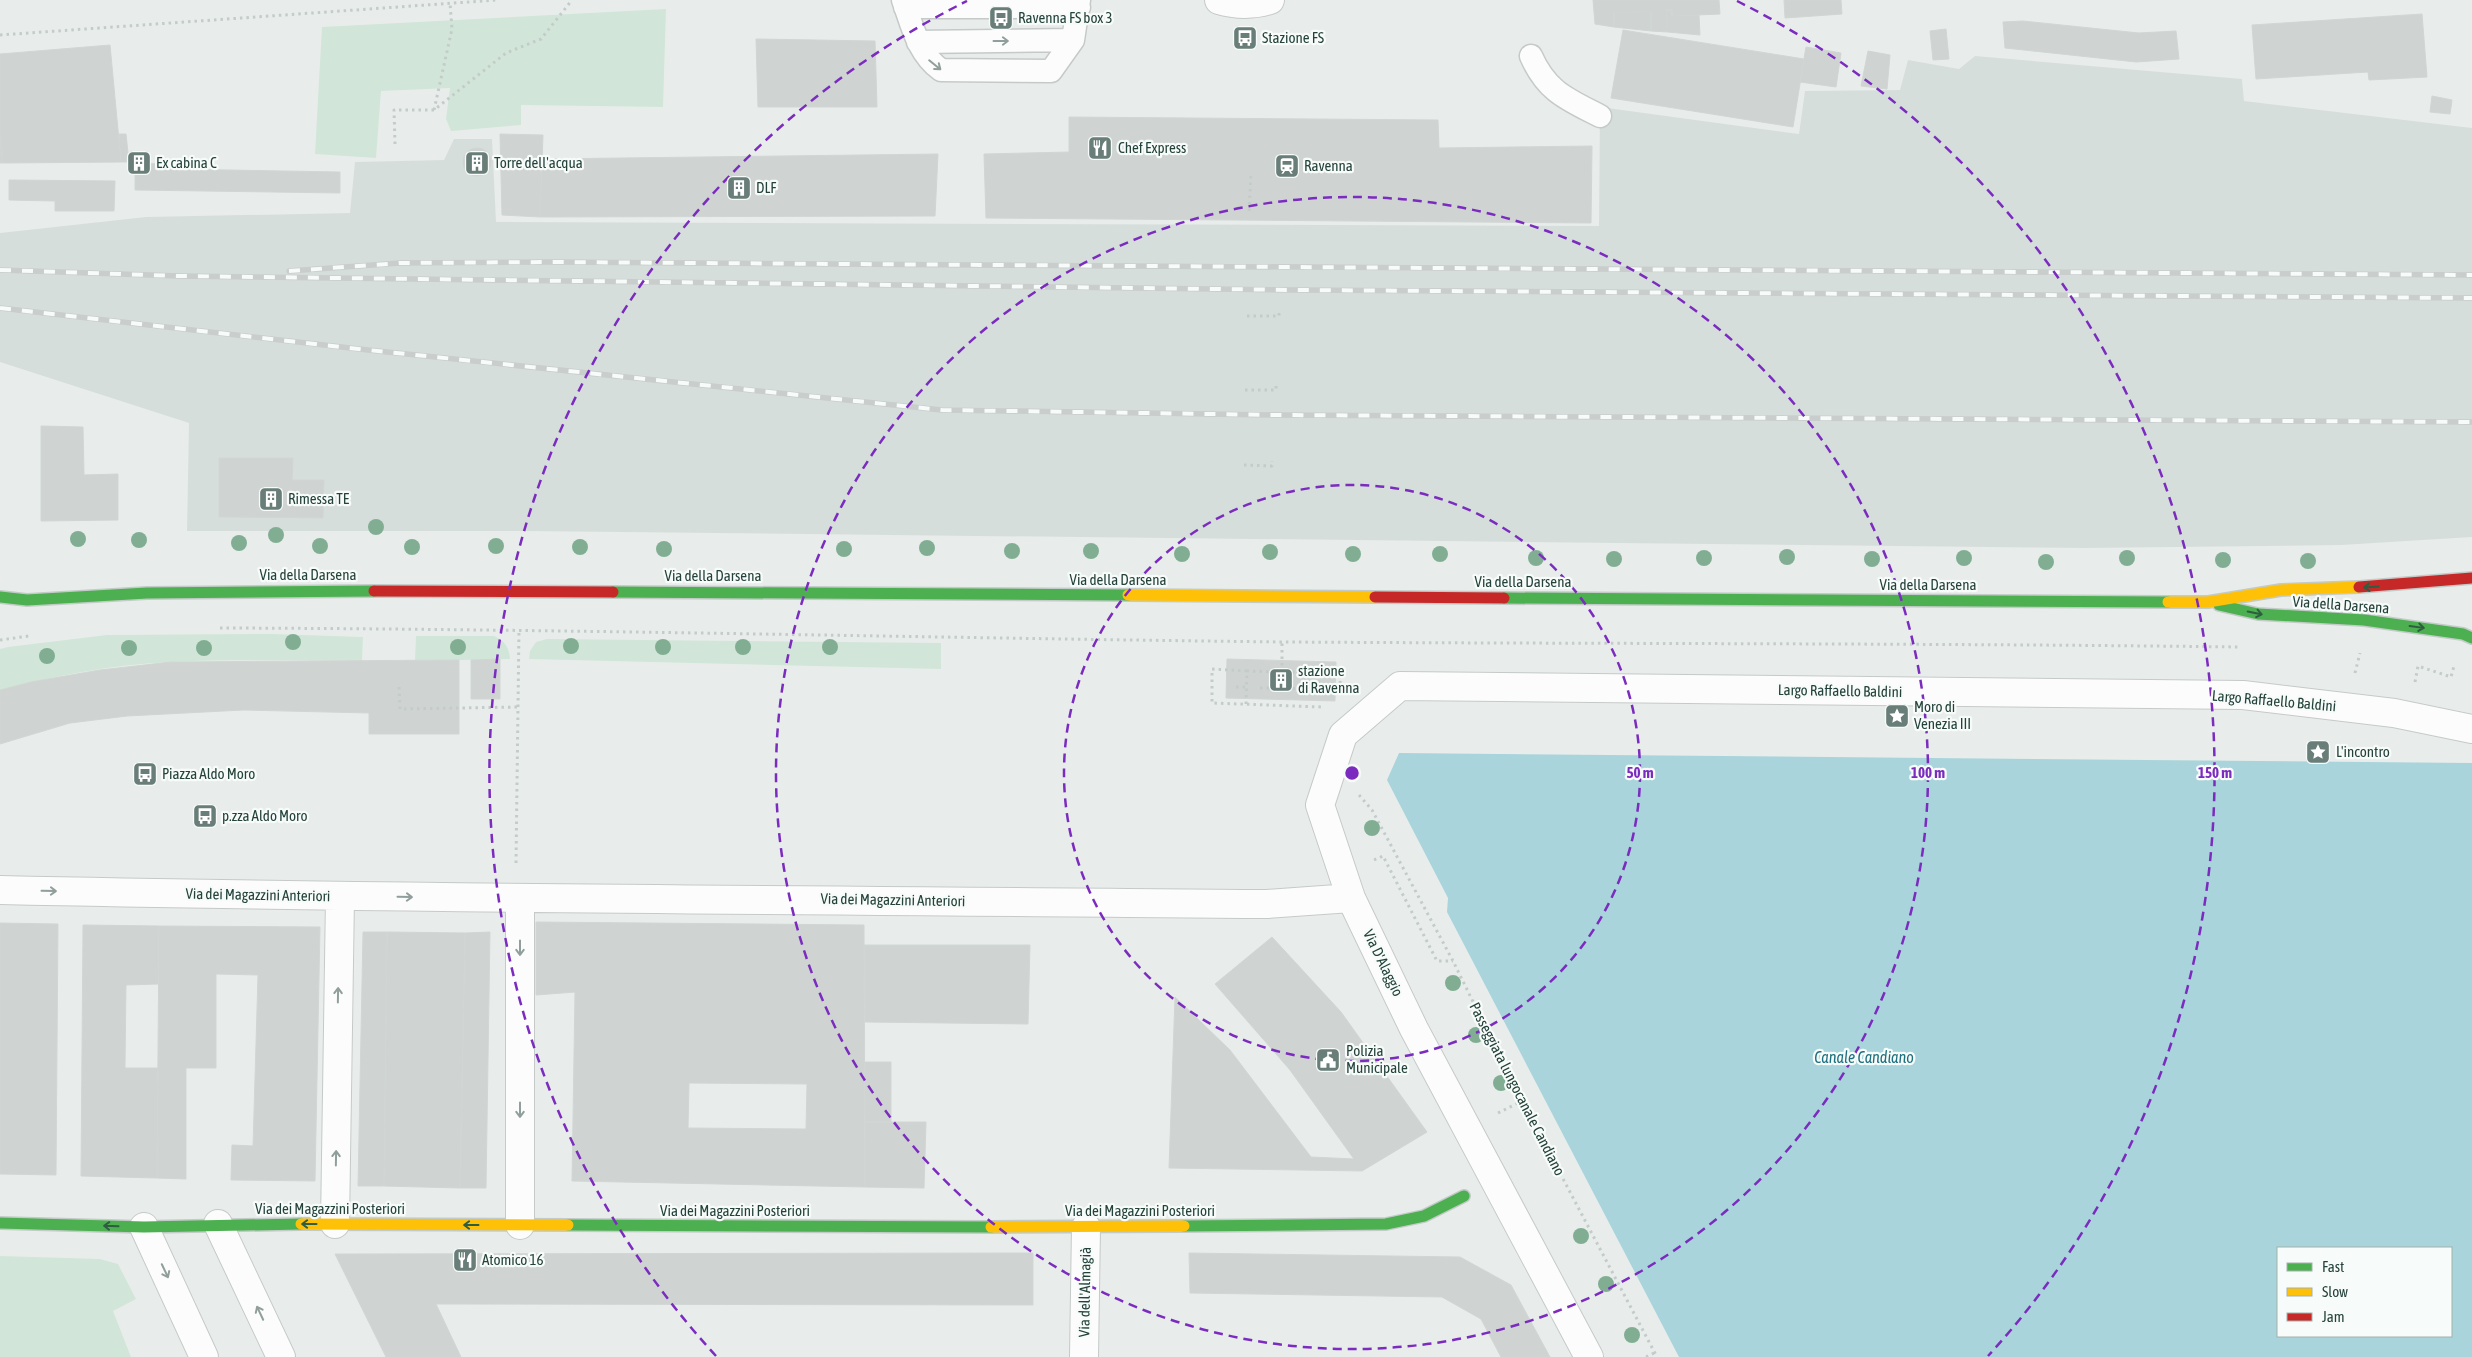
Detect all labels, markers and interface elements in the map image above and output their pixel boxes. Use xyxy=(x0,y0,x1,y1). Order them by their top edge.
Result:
bus stop icon: Ravenna FS box 3 xyxy=(988,5,1014,31)
place label: Ravenna FS box 3 xyxy=(1018,9,1112,26)
bus stop icon: Stazione FS xyxy=(1232,25,1258,51)
place label: Stazione FS xyxy=(1262,29,1324,46)
one-way arrow xyxy=(993,36,1009,46)
one-way arrow xyxy=(928,59,941,70)
restaurant icon: Chef Express xyxy=(1087,135,1113,161)
place label: Chef Express xyxy=(1118,139,1186,156)
building icon: Ex cabina C xyxy=(126,150,152,176)
building icon: Torre dell'acqua xyxy=(464,150,490,176)
station icon: Ravenna xyxy=(1274,153,1300,179)
place label: Ex cabina C xyxy=(156,154,217,171)
place label: Torre dell'acqua xyxy=(494,154,583,171)
place label: Ravenna xyxy=(1304,157,1353,174)
building icon: DLF xyxy=(726,175,752,201)
place label: DLF xyxy=(756,179,776,196)
building icon: Rimessa TE xyxy=(258,486,284,512)
place label: Rimessa TE xyxy=(288,490,350,507)
street label: Via della Darsena xyxy=(260,566,356,583)
street label: Via della Darsena xyxy=(665,567,761,584)
street label: Via della Darsena xyxy=(1070,571,1166,588)
street label: Via della Darsena xyxy=(1475,573,1571,590)
street label: Via della Darsena xyxy=(1880,576,1976,593)
one-way arrow xyxy=(2363,582,2379,591)
street label: Via della Darsena xyxy=(2292,593,2390,616)
one-way arrow xyxy=(2247,609,2263,618)
one-way arrow xyxy=(2409,622,2425,632)
place label: stazione di Ravenna xyxy=(1298,662,1359,696)
building icon: stazione di Ravenna xyxy=(1268,667,1294,693)
street label: Largo Raffaello Baldini xyxy=(1778,681,1902,700)
street label: Largo Raffaello Baldini xyxy=(2211,687,2337,714)
place label: Moro di Venezia III xyxy=(1914,698,1971,732)
place icon: Moro di Venezia III xyxy=(1884,703,1910,729)
place icon: L'incontro xyxy=(2305,739,2331,765)
place label: L'incontro xyxy=(2336,743,2390,760)
bus stop icon: Piazza Aldo Moro xyxy=(132,761,158,787)
centre of rings xyxy=(1343,764,1361,782)
text: 50 m xyxy=(1627,764,1654,781)
text: 100 m xyxy=(1911,764,1945,781)
text: 150 m xyxy=(2198,764,2232,781)
place label: Piazza Aldo Moro xyxy=(162,765,255,782)
bus stop icon: p.zza Aldo Moro xyxy=(192,803,218,829)
place label: p.zza Aldo Moro xyxy=(222,807,308,824)
street label: Via dei Magazzini Anteriori xyxy=(185,885,331,904)
one-way arrow xyxy=(40,886,56,895)
street label: Via dei Magazzini Anteriori xyxy=(820,890,966,909)
one-way arrow xyxy=(397,892,413,902)
street label: Via D'Alaggio xyxy=(1360,927,1407,999)
one-way arrow xyxy=(515,939,525,955)
one-way arrow xyxy=(333,988,343,1004)
street label: Passeggiata lungocanale Candiano xyxy=(1466,999,1569,1178)
place label: Polizia Municipale xyxy=(1346,1042,1408,1076)
public building icon: Polizia Municipale xyxy=(1315,1047,1341,1073)
water label: Canale Candiano xyxy=(1814,1048,1914,1066)
one-way arrow xyxy=(515,1102,525,1118)
one-way arrow xyxy=(331,1150,341,1166)
street label: Via dei Magazzini Posteriori xyxy=(255,1200,405,1217)
street label: Via dei Magazzini Posteriori xyxy=(660,1202,810,1219)
street label: Via dei Magazzini Posteriori xyxy=(1065,1202,1215,1219)
one-way arrow xyxy=(301,1219,318,1229)
one-way arrow xyxy=(464,1220,480,1230)
one-way arrow xyxy=(104,1221,120,1230)
restaurant icon: Atomico 16 xyxy=(452,1247,478,1273)
street label: Via dell'Almagià xyxy=(1075,1247,1094,1337)
legend xyxy=(2277,1247,2452,1337)
place label: Atomico 16 xyxy=(482,1251,544,1268)
text: Fast xyxy=(2322,1258,2344,1275)
one-way arrow xyxy=(161,1263,170,1278)
text: Slow xyxy=(2322,1283,2348,1300)
one-way arrow xyxy=(255,1306,265,1321)
text: Jam xyxy=(2322,1308,2345,1325)

